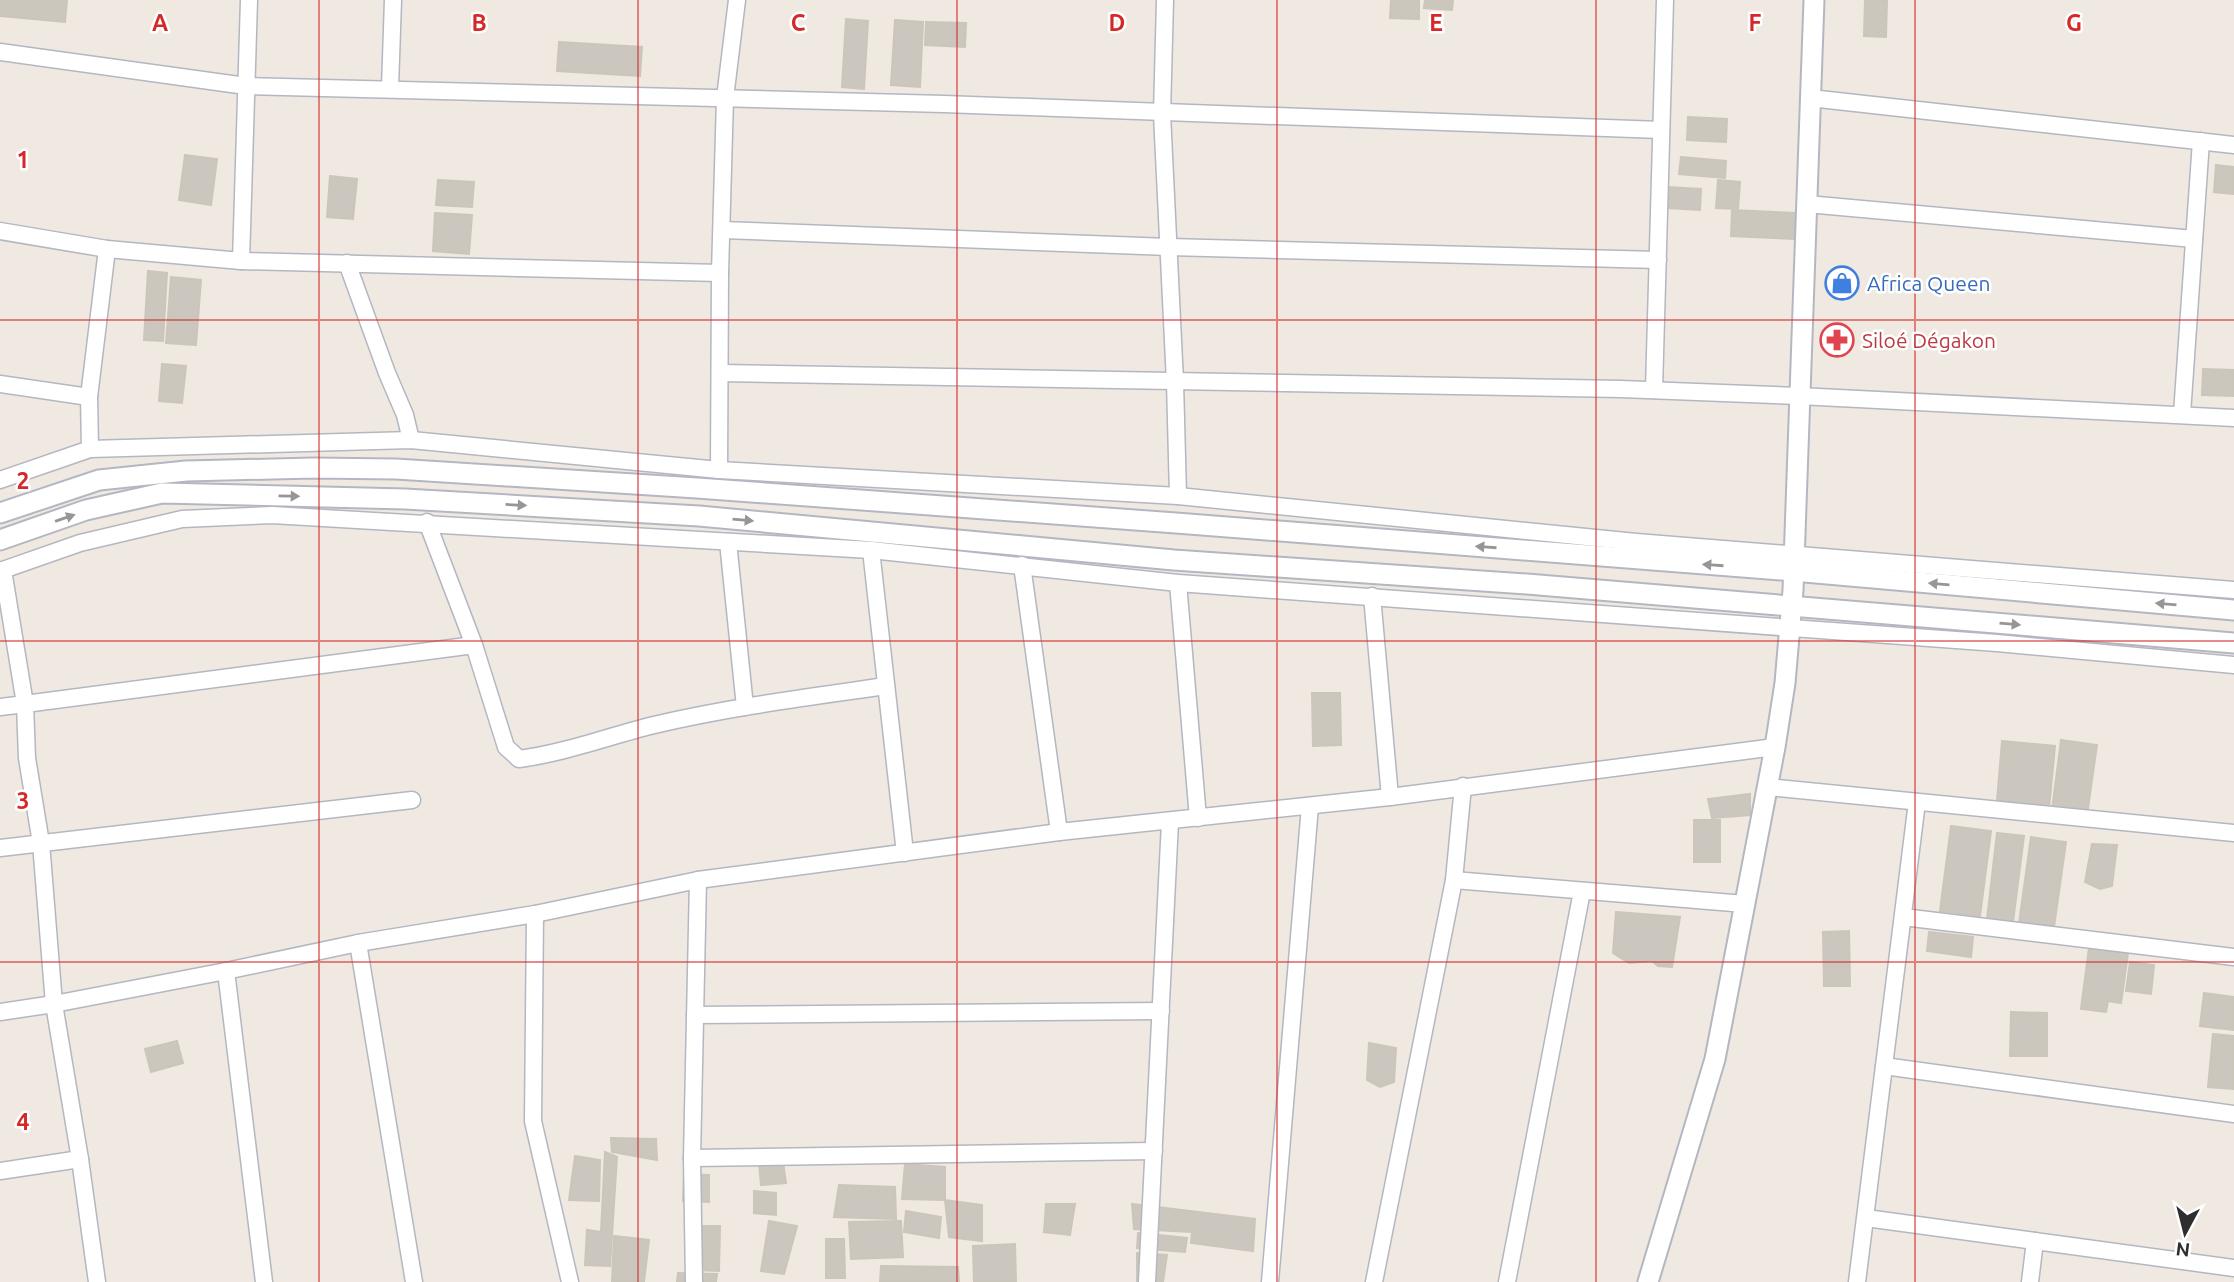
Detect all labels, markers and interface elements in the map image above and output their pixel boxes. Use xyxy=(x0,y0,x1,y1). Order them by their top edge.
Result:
text: A xyxy=(152,10,168,35)
text: B xyxy=(471,10,487,35)
text: C xyxy=(791,10,806,35)
text: D xyxy=(1109,10,1125,35)
text: E xyxy=(1429,10,1443,35)
text: F xyxy=(1749,10,1762,35)
text: G xyxy=(2066,10,2082,35)
text: 1 xyxy=(17,147,29,172)
shop icon: Africa Queen xyxy=(1823,264,1861,302)
place label: Africa Queen xyxy=(1867,271,1990,295)
pharmacy icon: Siloé Dégakon xyxy=(1818,321,1856,359)
place label: Siloé Dégakon xyxy=(1862,328,1996,352)
text: 2 xyxy=(17,468,29,493)
one-way arrow xyxy=(278,491,300,502)
one-way arrow xyxy=(505,500,527,511)
one-way arrow xyxy=(54,512,75,523)
one-way arrow xyxy=(732,515,754,526)
one-way arrow xyxy=(1475,541,1497,552)
one-way arrow xyxy=(1701,559,1723,570)
one-way arrow xyxy=(1928,578,1950,589)
one-way arrow xyxy=(2155,598,2177,609)
one-way arrow xyxy=(1999,619,2021,630)
text: 3 xyxy=(17,788,29,813)
text: 4 xyxy=(17,1109,30,1134)
north arrow xyxy=(2150,1198,2220,1268)
text: N xyxy=(2175,1238,2191,1262)

